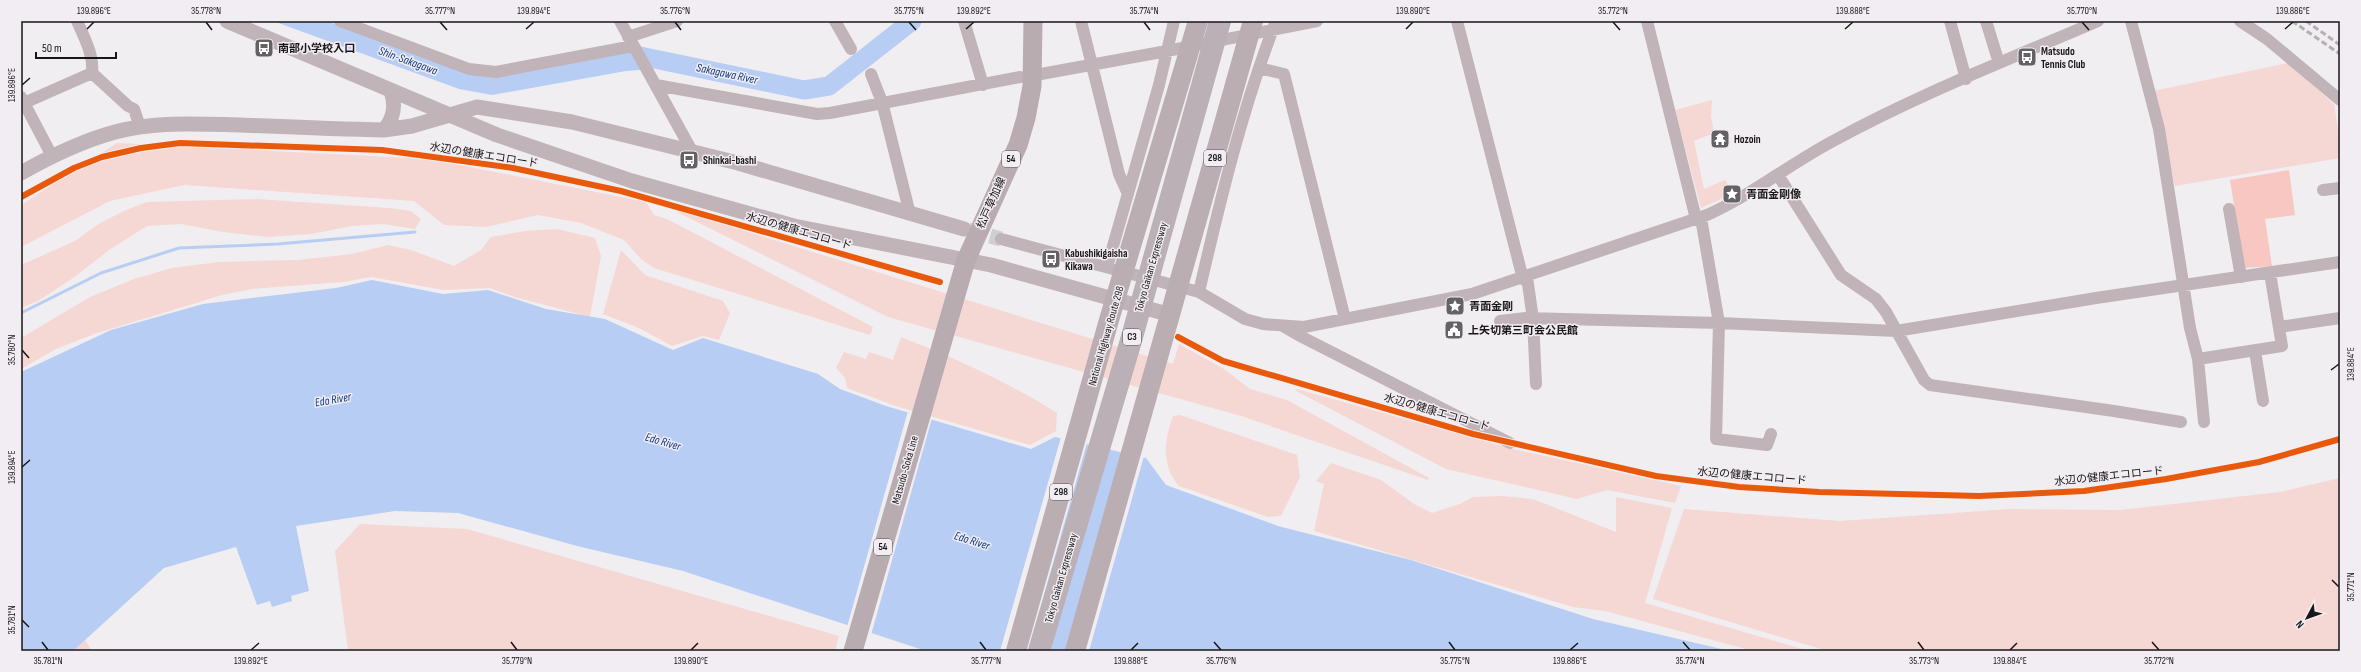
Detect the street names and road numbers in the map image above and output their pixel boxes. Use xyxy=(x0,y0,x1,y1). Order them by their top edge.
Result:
street label: 水辺の健康エコロード xyxy=(429,140,539,170)
road number: 298 xyxy=(1204,150,1226,166)
road number: 54 xyxy=(1002,151,1020,167)
street label: 松戸草加線 xyxy=(974,175,1008,231)
street label: 水辺の健康エコロード xyxy=(744,210,854,252)
street label: Tokyo Gaikan Expressway xyxy=(1132,220,1170,313)
street label: National Highway Route 298 xyxy=(1086,284,1127,387)
road number: C3 xyxy=(1123,329,1141,345)
street label: 水辺の健康エコロード xyxy=(1382,391,1492,433)
street label: Matsudo-Soka Line xyxy=(889,434,921,506)
street label: 水辺の健康エコロード xyxy=(2054,464,2164,488)
street label: 水辺の健康エコロード xyxy=(1697,465,1807,487)
road number: 298 xyxy=(1050,484,1072,500)
street label: Tokyo Gaikan Expressway xyxy=(1042,531,1080,624)
road number: 54 xyxy=(874,539,892,555)

